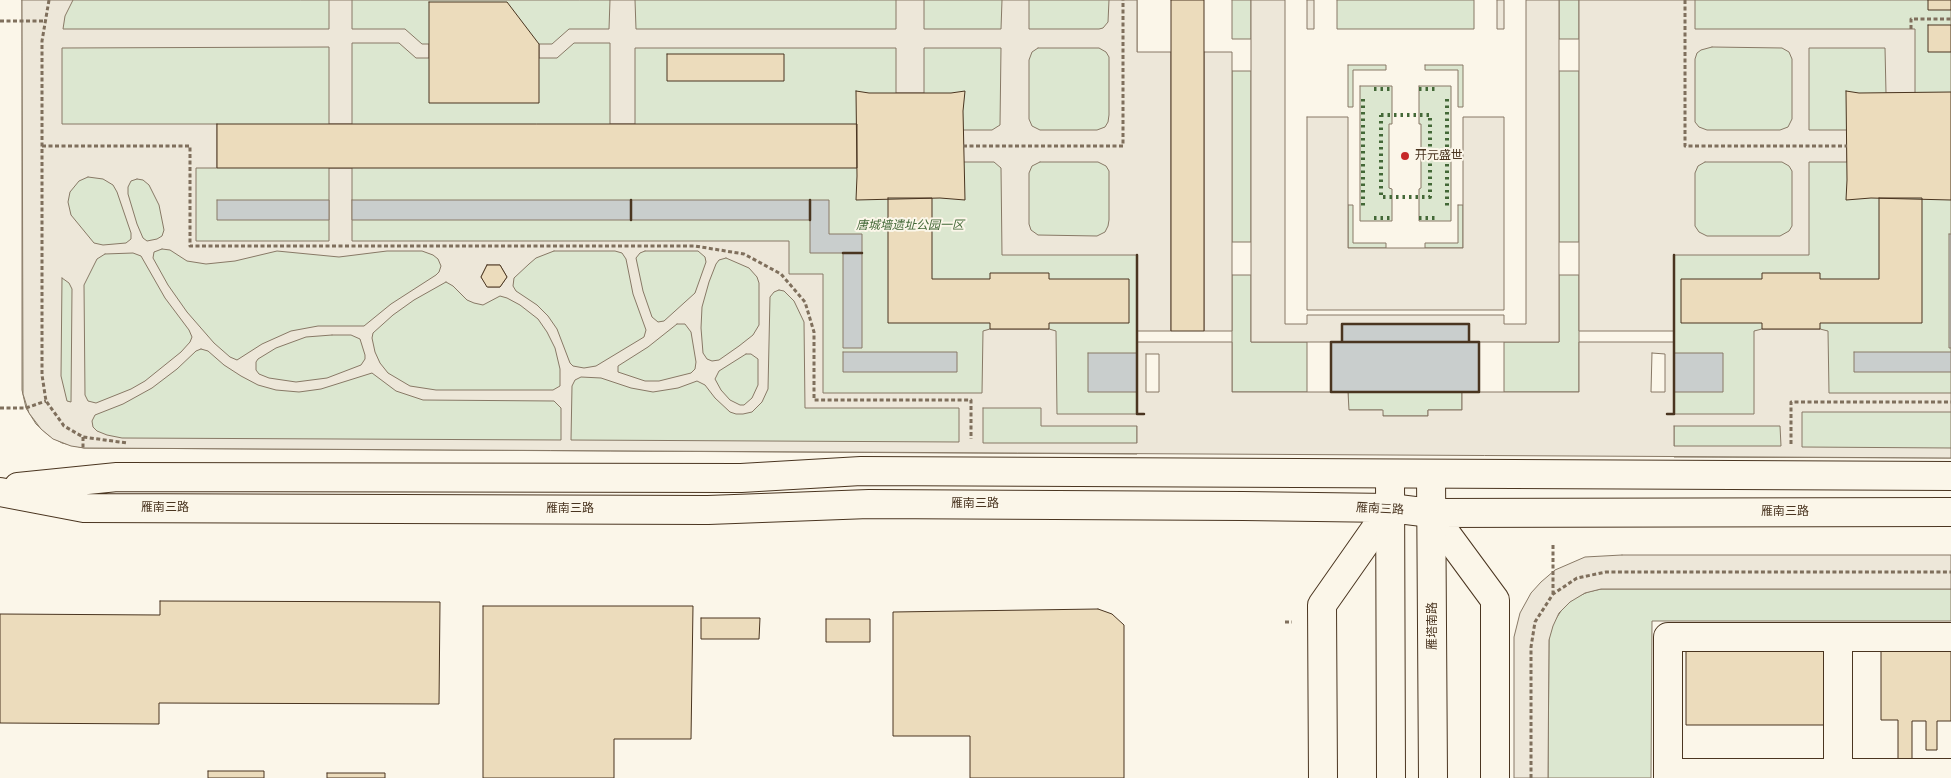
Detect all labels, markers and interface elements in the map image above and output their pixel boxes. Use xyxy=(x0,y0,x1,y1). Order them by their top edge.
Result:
place label: 开元盛世 xyxy=(1415,149,1463,163)
marker: 开元盛世 xyxy=(1399,150,1411,162)
park label: 唐城墙遗址公园一区 xyxy=(856,219,964,233)
street label: 雁南三路 xyxy=(951,497,999,511)
street label: 雁南三路 xyxy=(141,501,189,515)
street label: 雁南三路 xyxy=(1356,501,1404,517)
street label: 雁南三路 xyxy=(546,502,594,516)
street label: 雁南三路 xyxy=(1761,505,1809,519)
street label: 雁塔南路 xyxy=(1426,602,1440,650)

